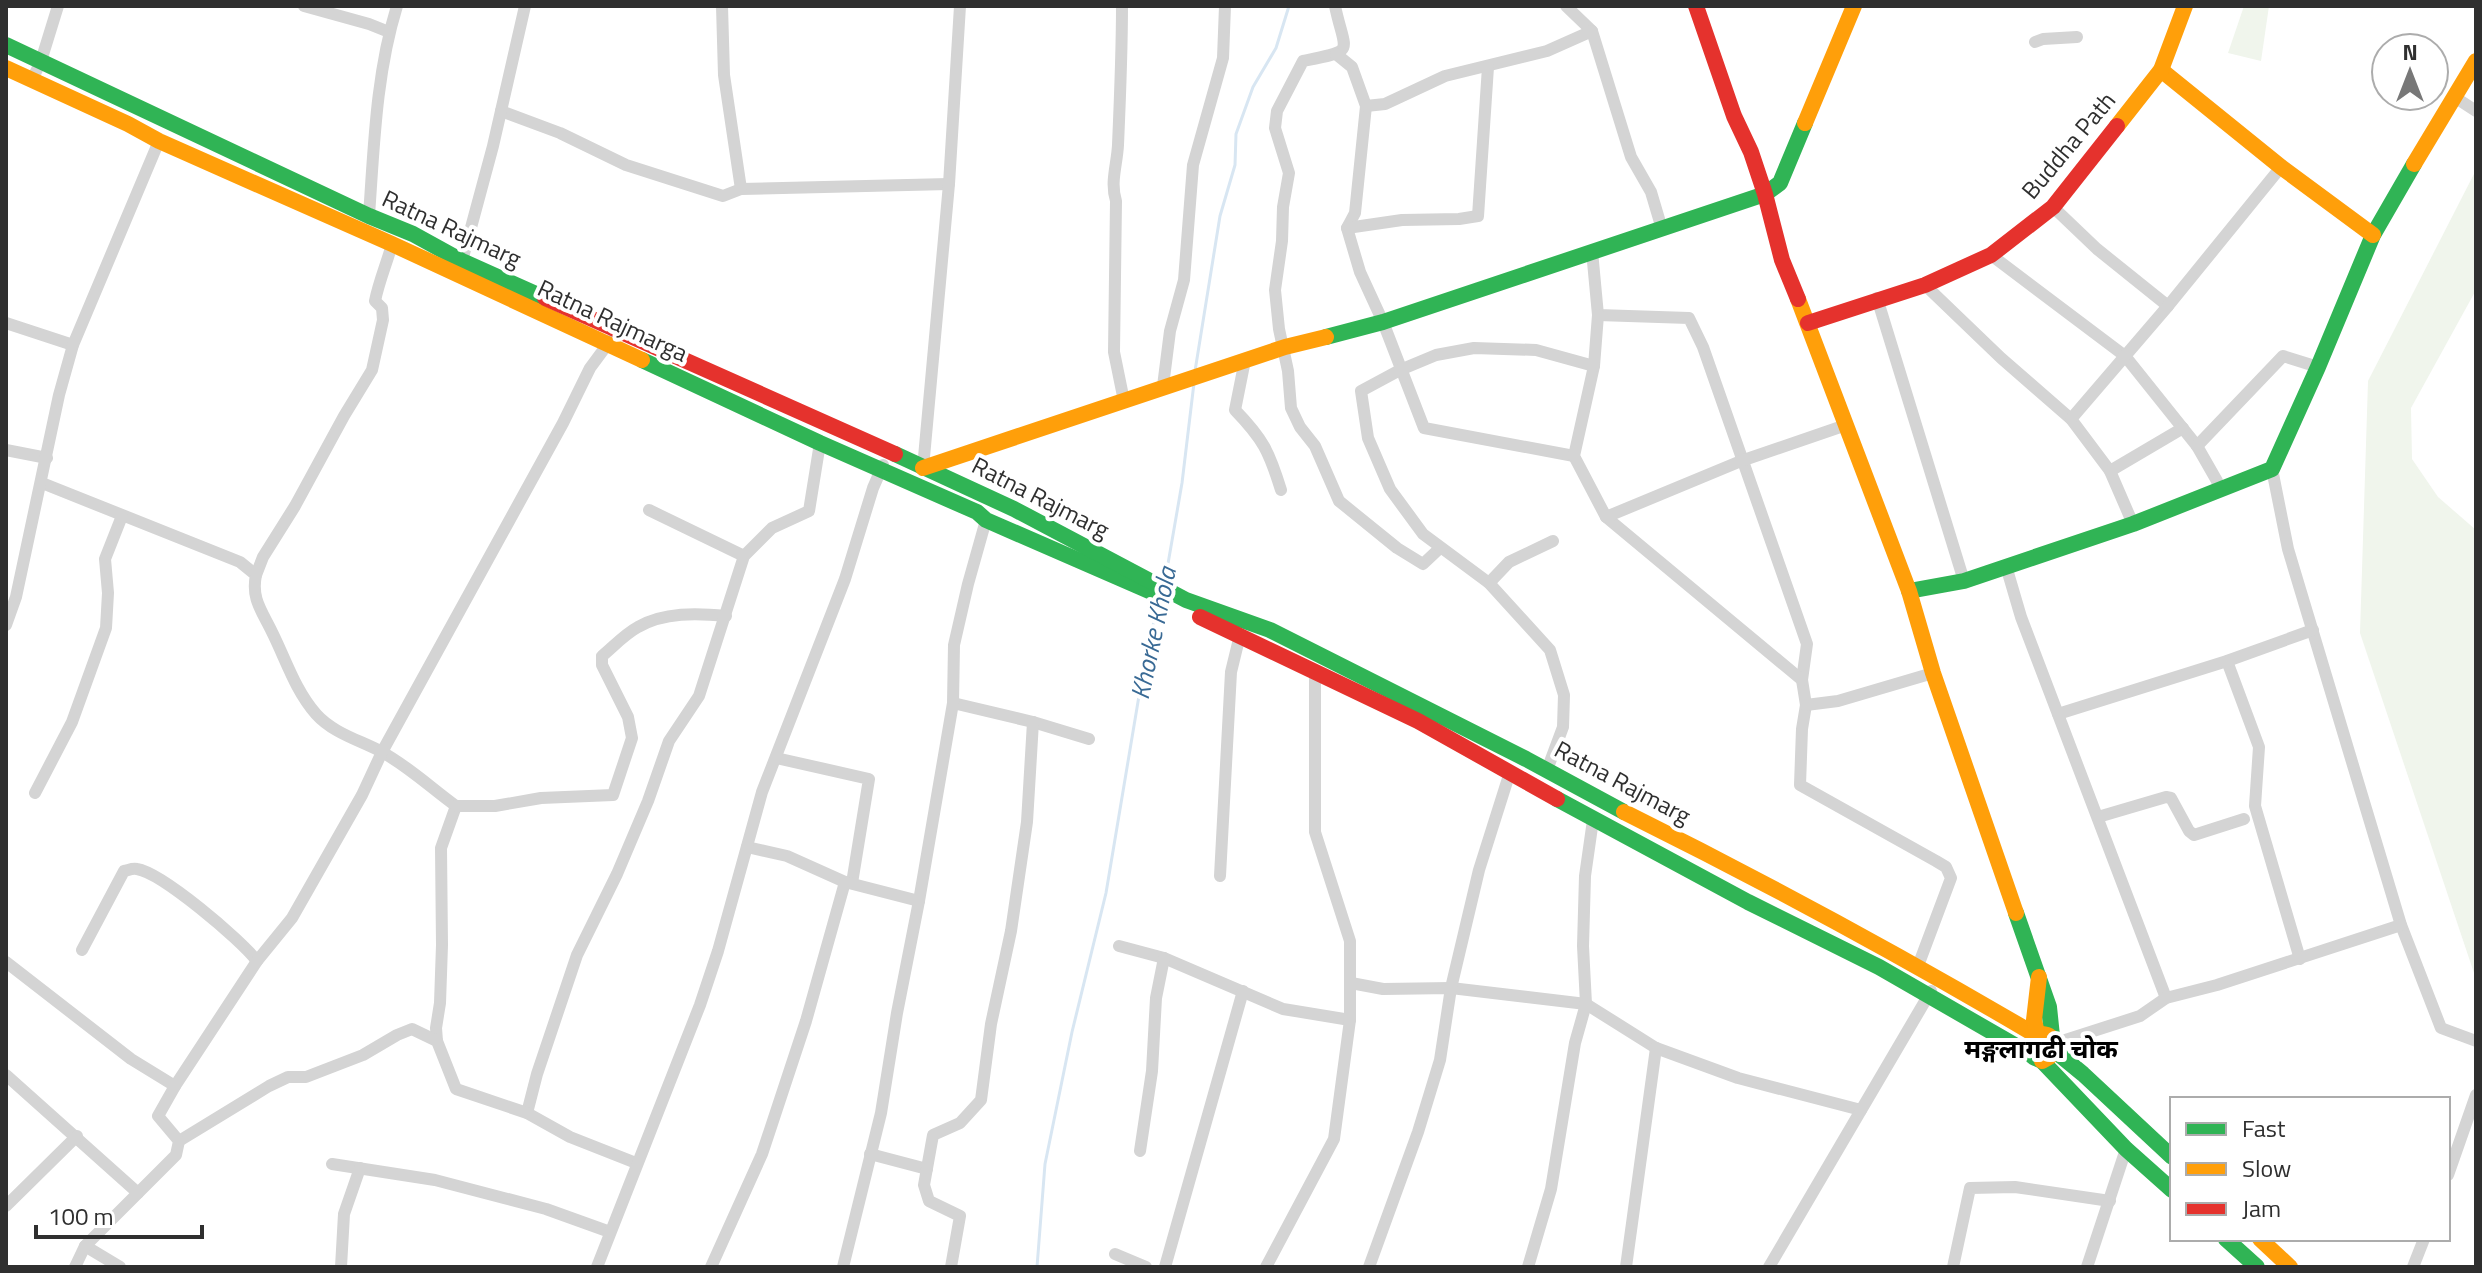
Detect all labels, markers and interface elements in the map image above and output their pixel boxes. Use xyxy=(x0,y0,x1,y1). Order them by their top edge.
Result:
north arrow xyxy=(2370,32,2450,112)
text: N xyxy=(2402,35,2418,69)
street label: Buddha Path xyxy=(2012,83,2124,207)
street label: Ratna Rajmarg xyxy=(376,180,528,276)
street label: Ratna Rajmarga xyxy=(532,269,694,371)
street label: Ratna Rajmarg xyxy=(966,447,1116,547)
water label: Khorke Khola xyxy=(1120,561,1186,703)
street label: Ratna Rajmarg xyxy=(1548,731,1698,833)
district label: मङ्गलागढी चोक xyxy=(1964,1029,2118,1068)
legend xyxy=(2170,1097,2450,1241)
text: Fast xyxy=(2242,1110,2286,1146)
text: Slow xyxy=(2242,1150,2291,1186)
scale bar xyxy=(36,1189,202,1239)
text: Jam xyxy=(2242,1190,2281,1226)
text: 100 m xyxy=(48,1198,114,1234)

